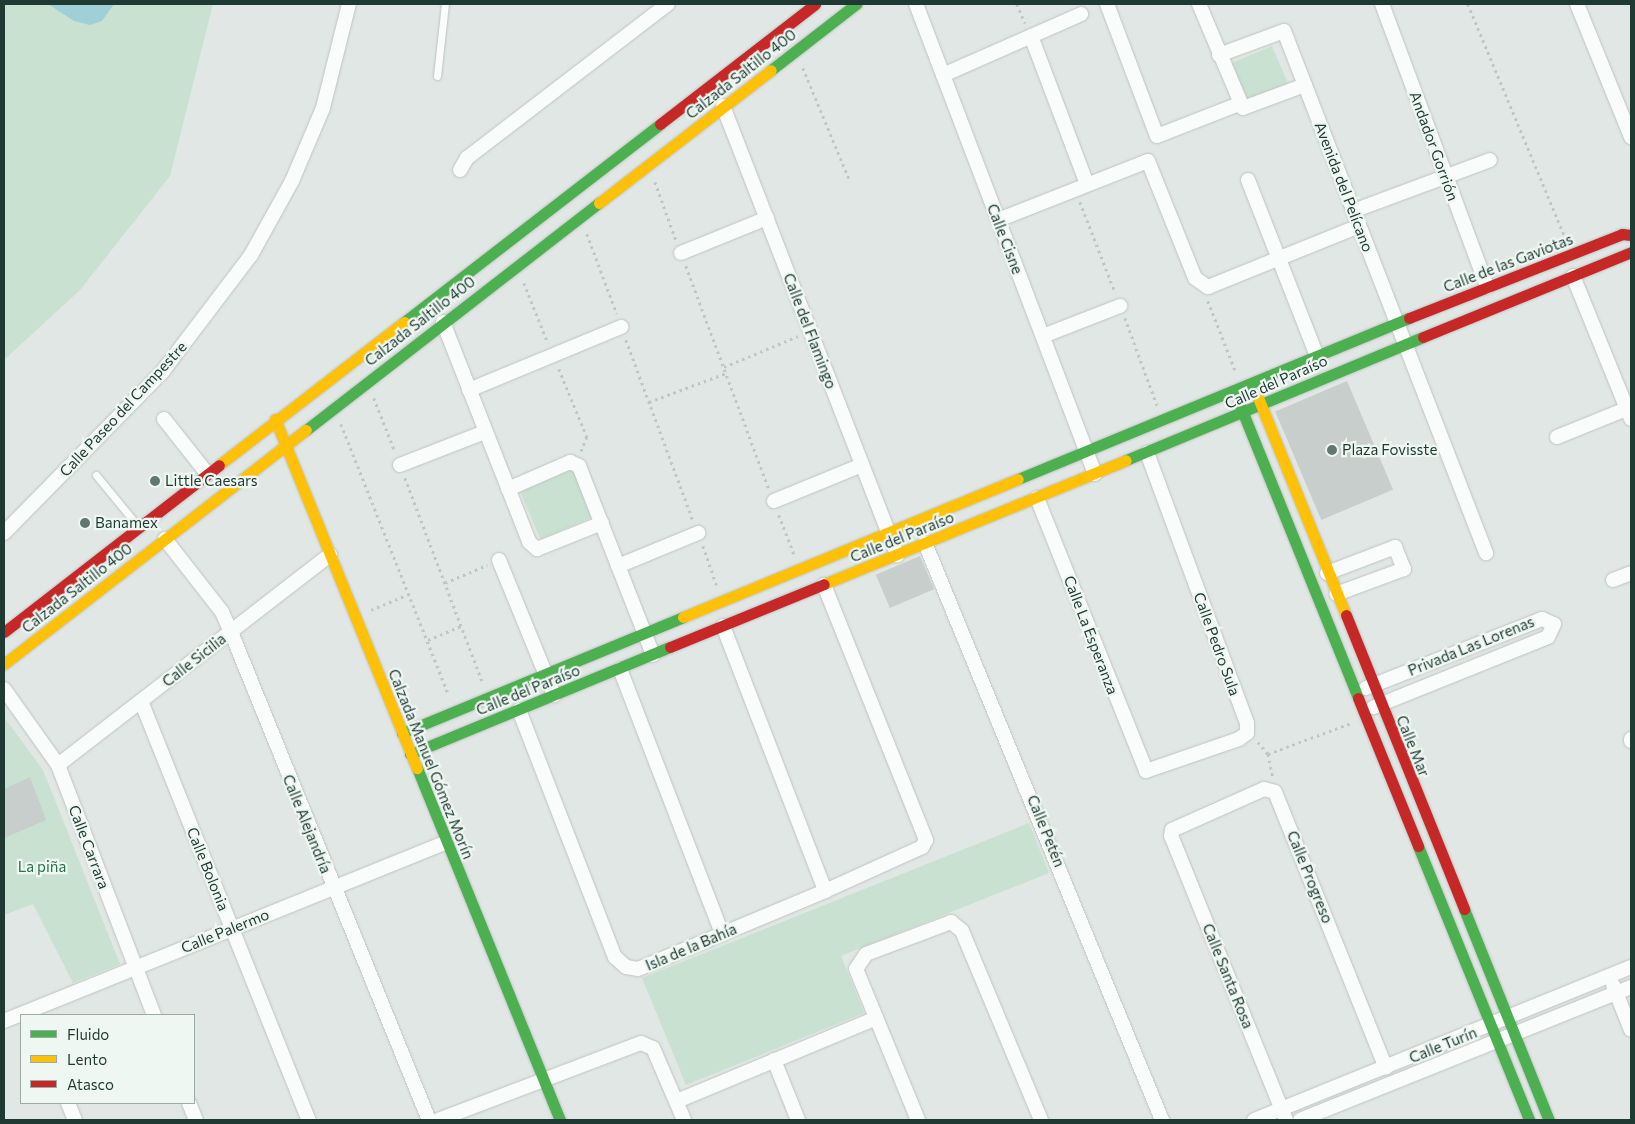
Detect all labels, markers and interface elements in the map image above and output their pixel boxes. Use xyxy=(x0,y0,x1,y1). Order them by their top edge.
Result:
street label: Calzada Saltillo 400 xyxy=(682,25,800,123)
street label: Andador Gorrión xyxy=(1406,89,1462,203)
street label: Avenida del Pelícano xyxy=(1311,119,1377,255)
street label: Calle Cisne xyxy=(983,201,1027,277)
street label: Calle de las Gaviotas xyxy=(1441,230,1575,296)
street label: Calle del Flamingo xyxy=(780,271,840,391)
street label: Calzada Saltillo 400 xyxy=(361,272,479,370)
street label: Calle Paseo del Campestre xyxy=(56,338,190,480)
street label: Calle del Paraíso xyxy=(1222,351,1330,413)
place label: Plaza Fovisste xyxy=(1342,441,1437,459)
marker: Plaza Fovisste xyxy=(1326,444,1338,456)
place label: Little Caesars xyxy=(165,472,258,490)
marker: Little Caesars xyxy=(149,475,161,487)
street label: Calle del Paraíso xyxy=(847,508,957,566)
place label: Banamex xyxy=(95,514,158,532)
marker: Banamex xyxy=(79,517,91,529)
street label: Calzada Saltillo 400 xyxy=(18,539,136,637)
street label: Calle La Esperanza xyxy=(1060,573,1122,697)
street label: Calle Pedro Sula xyxy=(1190,590,1244,698)
street label: Privada Las Lorenas xyxy=(1405,612,1537,680)
street label: Calle Sicilia xyxy=(159,630,229,690)
street label: Calle del Paraíso xyxy=(473,661,583,719)
street label: Calzada Manuel Gómez Morín xyxy=(385,666,477,862)
street label: Calle Mar xyxy=(1393,713,1433,779)
street label: Calle Alejandría xyxy=(279,772,335,876)
street label: Calle Petén xyxy=(1023,792,1069,870)
street label: Calle Carrara xyxy=(65,803,113,891)
street label: Calle Bolonia xyxy=(183,825,233,913)
street label: Calle Progreso xyxy=(1283,828,1337,926)
park label: La piña xyxy=(18,858,66,876)
street label: Calle Palermo xyxy=(178,905,272,957)
street label: Isla de la Bahía xyxy=(643,920,739,974)
street label: Calle Santa Rosa xyxy=(1199,921,1257,1031)
legend xyxy=(20,1014,195,1104)
street label: Calle Turín xyxy=(1406,1023,1480,1067)
text: Fluido xyxy=(67,1025,109,1043)
text: Lento xyxy=(67,1050,107,1068)
text: Atasco xyxy=(67,1075,114,1093)

